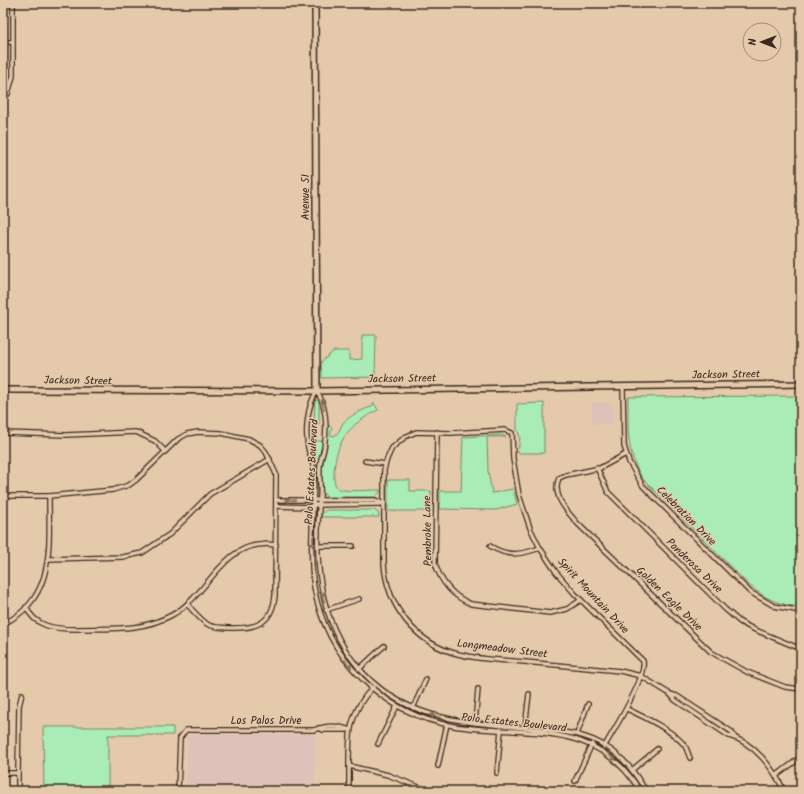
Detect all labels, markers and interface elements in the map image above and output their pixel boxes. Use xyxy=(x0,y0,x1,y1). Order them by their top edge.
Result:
north arrow xyxy=(742,22,782,62)
text: N xyxy=(744,38,762,45)
street label: Avenue 51 xyxy=(297,174,315,220)
street label: Jackson Street xyxy=(692,365,761,385)
street label: Jackson Street xyxy=(368,369,437,389)
street label: Jackson Street xyxy=(44,371,113,391)
one-way arrow xyxy=(319,398,325,411)
street label: Polo Estates Boulevard xyxy=(300,418,324,525)
street label: Celebration Drive xyxy=(652,482,720,550)
street label: Pembroke Lane xyxy=(418,496,438,566)
one-way arrow xyxy=(283,497,296,503)
street label: Ponderosa Drive xyxy=(661,534,727,598)
one-way arrow xyxy=(310,536,316,549)
street label: Spirit Mountain Drive xyxy=(553,554,633,638)
street label: Golden Eagle Drive xyxy=(631,562,707,636)
one-way arrow xyxy=(319,591,325,604)
street label: Longmeadow Street xyxy=(456,635,549,664)
one-way arrow xyxy=(344,658,352,669)
street label: Polo Estates Boulevard xyxy=(460,709,568,738)
street label: Los Palos Drive xyxy=(231,712,302,730)
one-way arrow xyxy=(429,713,441,719)
one-way arrow xyxy=(607,753,618,761)

